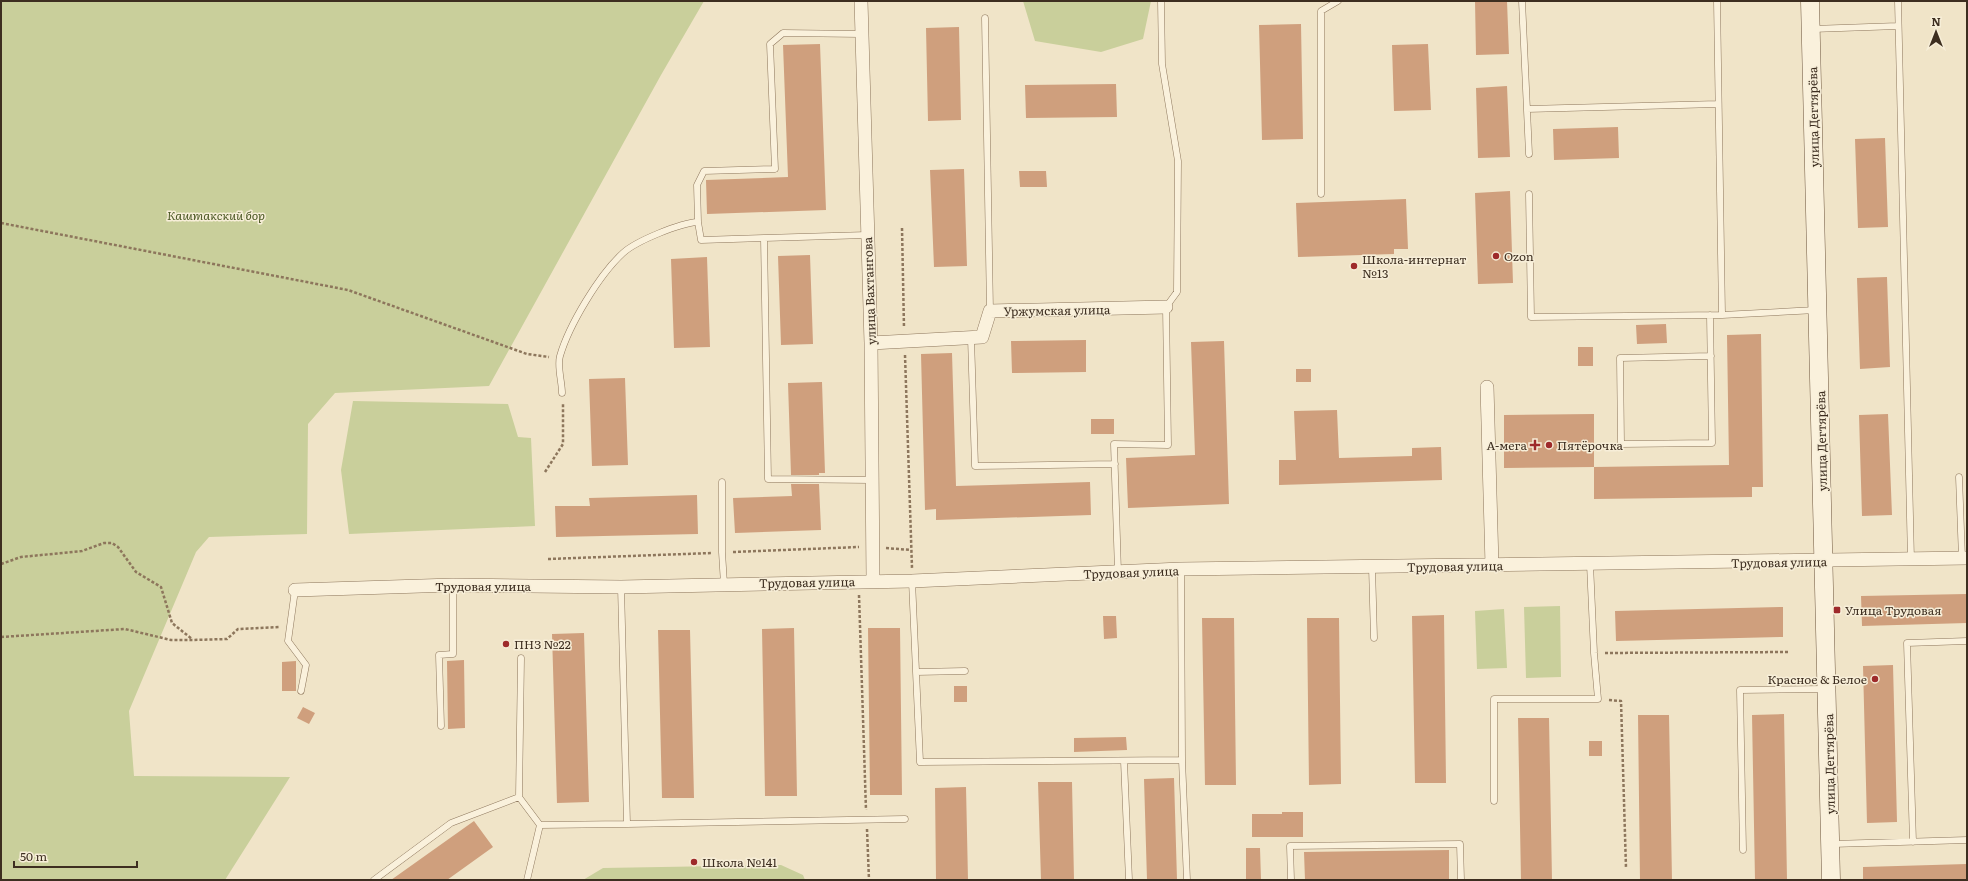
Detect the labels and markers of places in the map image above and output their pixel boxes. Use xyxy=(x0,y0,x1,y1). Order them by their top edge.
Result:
place label: Ozon xyxy=(1504,247,1534,265)
place label: Школа-интернат №13 xyxy=(1362,250,1466,282)
marker: Ozon xyxy=(1491,251,1501,261)
marker: Школа-интернат №13 xyxy=(1349,261,1359,271)
place label: А-мега xyxy=(1486,436,1528,454)
place label: Пятёрочка xyxy=(1557,436,1624,454)
marker: А-мега xyxy=(1530,440,1540,450)
marker: Пятёрочка xyxy=(1544,440,1554,450)
place label: Улица Трудовая xyxy=(1845,601,1942,619)
marker: Улица Трудовая xyxy=(1832,605,1842,615)
place label: ПНЗ №22 xyxy=(514,635,571,653)
marker: ПНЗ №22 xyxy=(501,639,511,649)
place label: Красное & Белое xyxy=(1768,670,1867,688)
marker: Красное & Белое xyxy=(1870,674,1880,684)
place label: Школа №141 xyxy=(702,853,777,871)
marker: Школа №141 xyxy=(689,857,699,867)

